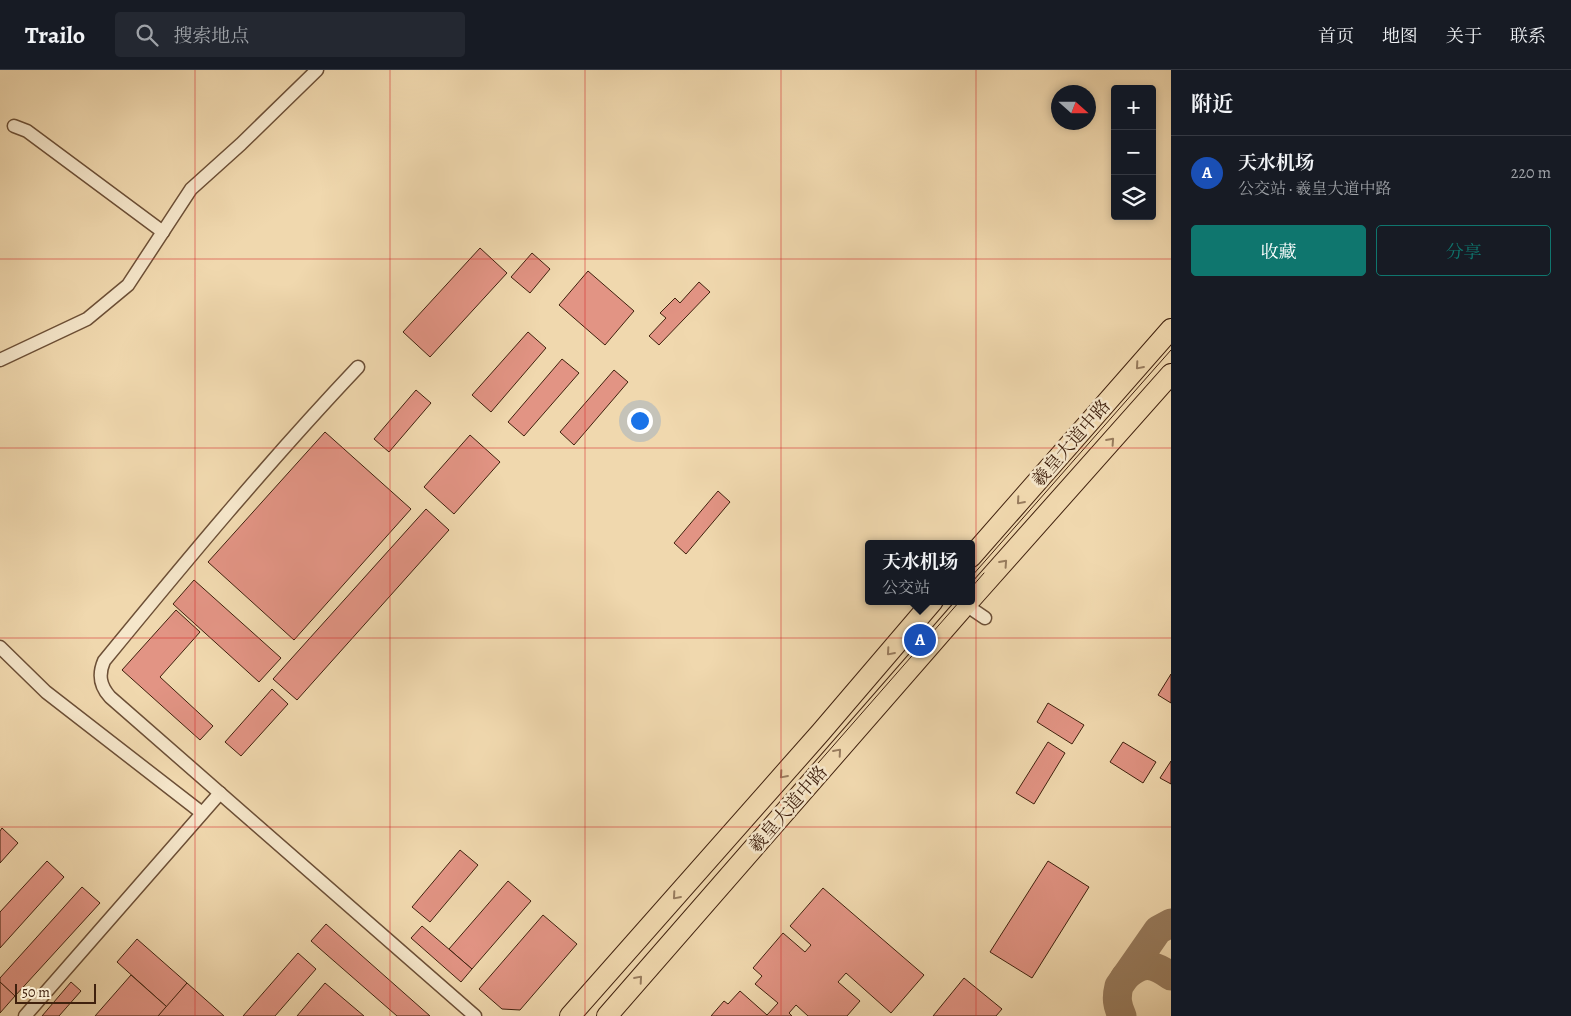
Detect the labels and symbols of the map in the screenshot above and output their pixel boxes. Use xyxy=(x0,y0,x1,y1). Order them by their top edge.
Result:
north arrow xyxy=(1051,85,1096,130)
one-way arrow xyxy=(1136,360,1145,369)
street label: 羲皇大道中路 xyxy=(1027,394,1115,492)
your location xyxy=(627,408,653,434)
one-way arrow xyxy=(1106,438,1115,447)
one-way arrow xyxy=(1017,496,1026,505)
one-way arrow xyxy=(998,559,1007,568)
pin: A xyxy=(904,621,936,659)
one-way arrow xyxy=(886,646,895,655)
one-way arrow xyxy=(832,748,841,757)
street label: 羲皇大道中路 xyxy=(744,760,832,858)
one-way arrow xyxy=(780,769,789,778)
one-way arrow xyxy=(673,891,682,900)
one-way arrow xyxy=(633,976,642,985)
scale bar xyxy=(15,981,96,1004)

